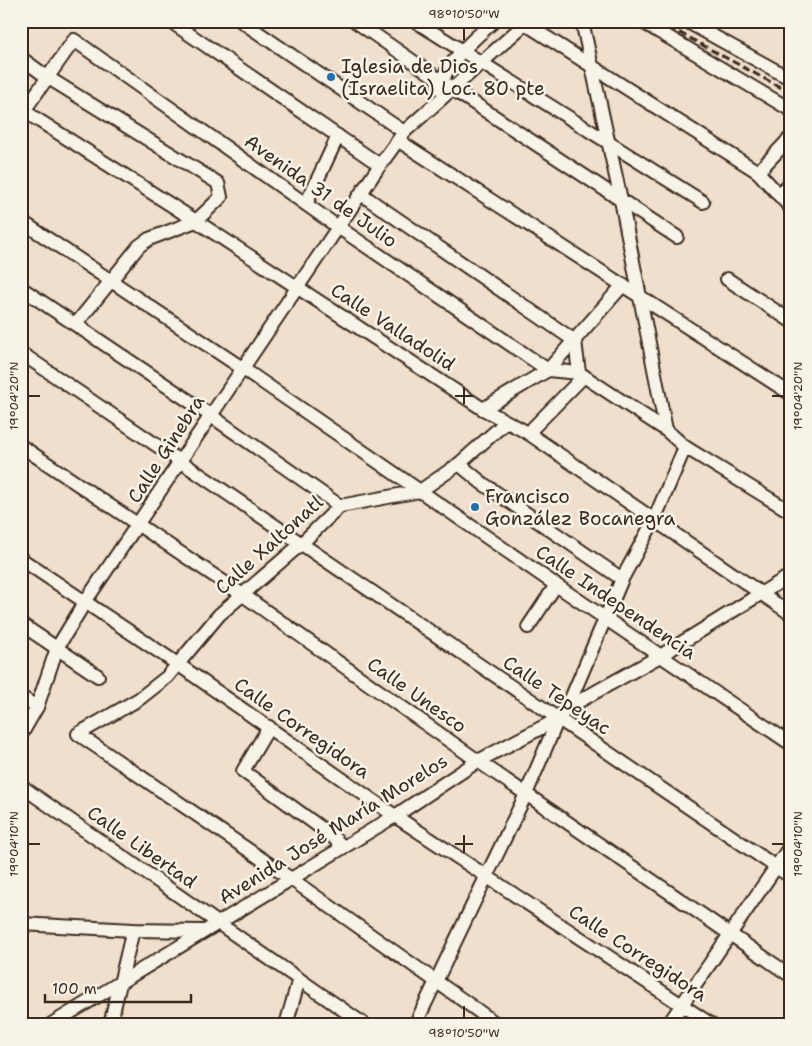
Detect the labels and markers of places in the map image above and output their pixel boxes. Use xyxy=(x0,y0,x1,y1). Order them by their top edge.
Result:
place label: Iglesia de Dios (Israelita) Loc. 80 pte xyxy=(341,54,545,101)
marker: Iglesia de Dios (Israelita) Loc. 80 pte xyxy=(325,71,337,83)
place label: Francisco González Bocanegra xyxy=(485,484,676,531)
marker: Francisco González Bocanegra xyxy=(469,501,481,513)

